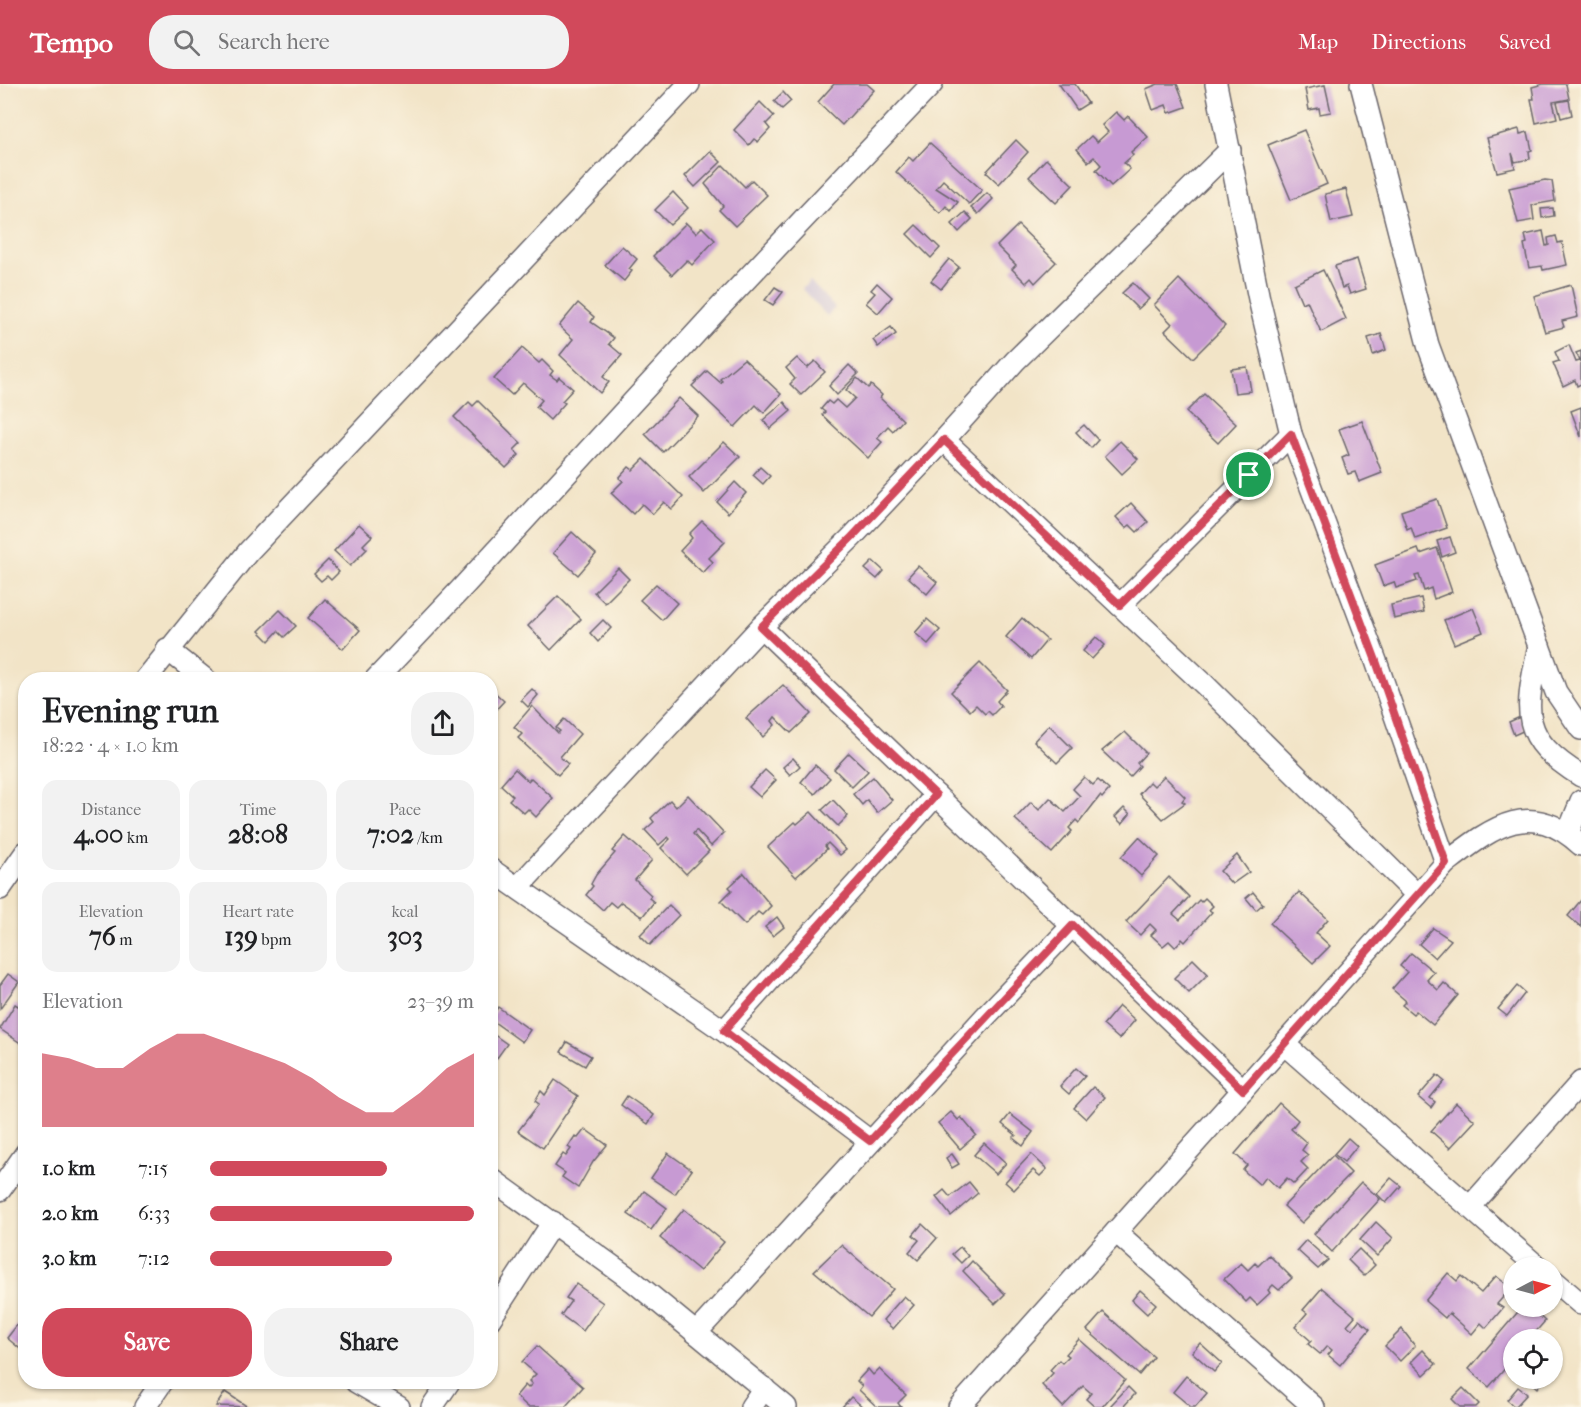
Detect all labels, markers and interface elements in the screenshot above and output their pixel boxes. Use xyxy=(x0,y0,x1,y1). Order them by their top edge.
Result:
search box xyxy=(149,15,569,69)
text: Tempo xyxy=(30,26,113,59)
icon: search xyxy=(170,26,203,59)
text: Search here xyxy=(218,29,330,55)
text: Map xyxy=(1298,30,1338,54)
text: Directions xyxy=(1371,30,1466,54)
text: Saved xyxy=(1499,30,1551,54)
pin xyxy=(1223,449,1274,500)
icon: arrive xyxy=(1232,458,1265,491)
text: Evening run xyxy=(42,692,219,731)
button: share xyxy=(411,692,474,755)
text: 18:22 · 4 × 1.0 km xyxy=(42,734,179,757)
text: Distance xyxy=(81,800,141,819)
text: Time xyxy=(240,800,276,819)
text: Pace xyxy=(389,800,421,819)
text: 4.00 xyxy=(74,819,123,850)
text: 28:08 xyxy=(228,819,288,850)
text: 7:02 xyxy=(367,819,414,850)
text: km xyxy=(123,828,148,847)
text: /km xyxy=(414,828,443,847)
text: Elevation xyxy=(79,902,143,921)
text: Heart rate xyxy=(222,902,294,921)
text: kcal xyxy=(392,902,418,921)
text: 76 xyxy=(89,921,116,952)
text: 139 xyxy=(224,921,258,952)
text: 303 xyxy=(387,921,423,952)
text: m xyxy=(116,930,133,949)
text: bpm xyxy=(258,930,292,949)
text: Elevation xyxy=(42,990,123,1013)
text: 23–39 m xyxy=(407,990,474,1013)
text: 1.0 km xyxy=(42,1157,95,1180)
text: 7:15 xyxy=(138,1157,168,1180)
text: 2.0 km xyxy=(42,1202,98,1225)
text: 6:33 xyxy=(138,1202,170,1225)
text: 3.0 km xyxy=(42,1247,96,1270)
text: 7:12 xyxy=(138,1247,170,1270)
north arrow xyxy=(1503,1257,1563,1317)
map controls xyxy=(1503,1257,1563,1389)
button: Save xyxy=(42,1308,252,1377)
button: Share xyxy=(264,1308,474,1377)
button: locate xyxy=(1503,1329,1563,1389)

